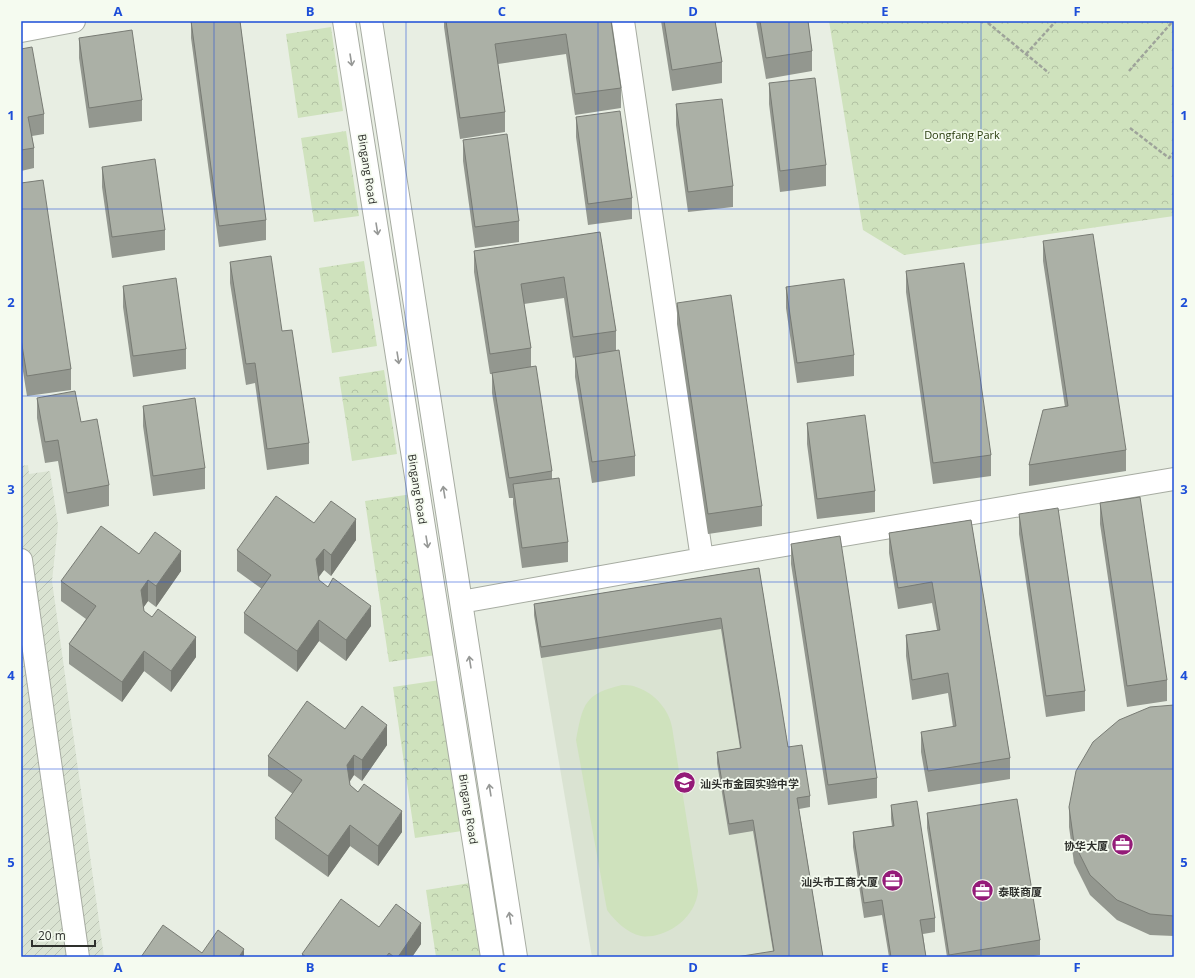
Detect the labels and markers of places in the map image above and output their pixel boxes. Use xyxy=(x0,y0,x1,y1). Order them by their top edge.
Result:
school or university icon: 汕头市金园实验中学 xyxy=(671,770,697,796)
place label: 汕头市金园实验中学 xyxy=(700,776,799,791)
office icon: 协华大厦 xyxy=(1110,832,1136,858)
place label: 协华大厦 xyxy=(1064,838,1108,853)
office icon: 汕头市工商大厦 xyxy=(880,868,906,894)
place label: 汕头市工商大厦 xyxy=(801,874,878,889)
office icon: 泰联商厦 xyxy=(970,878,996,904)
place label: 泰联商厦 xyxy=(998,884,1042,899)

